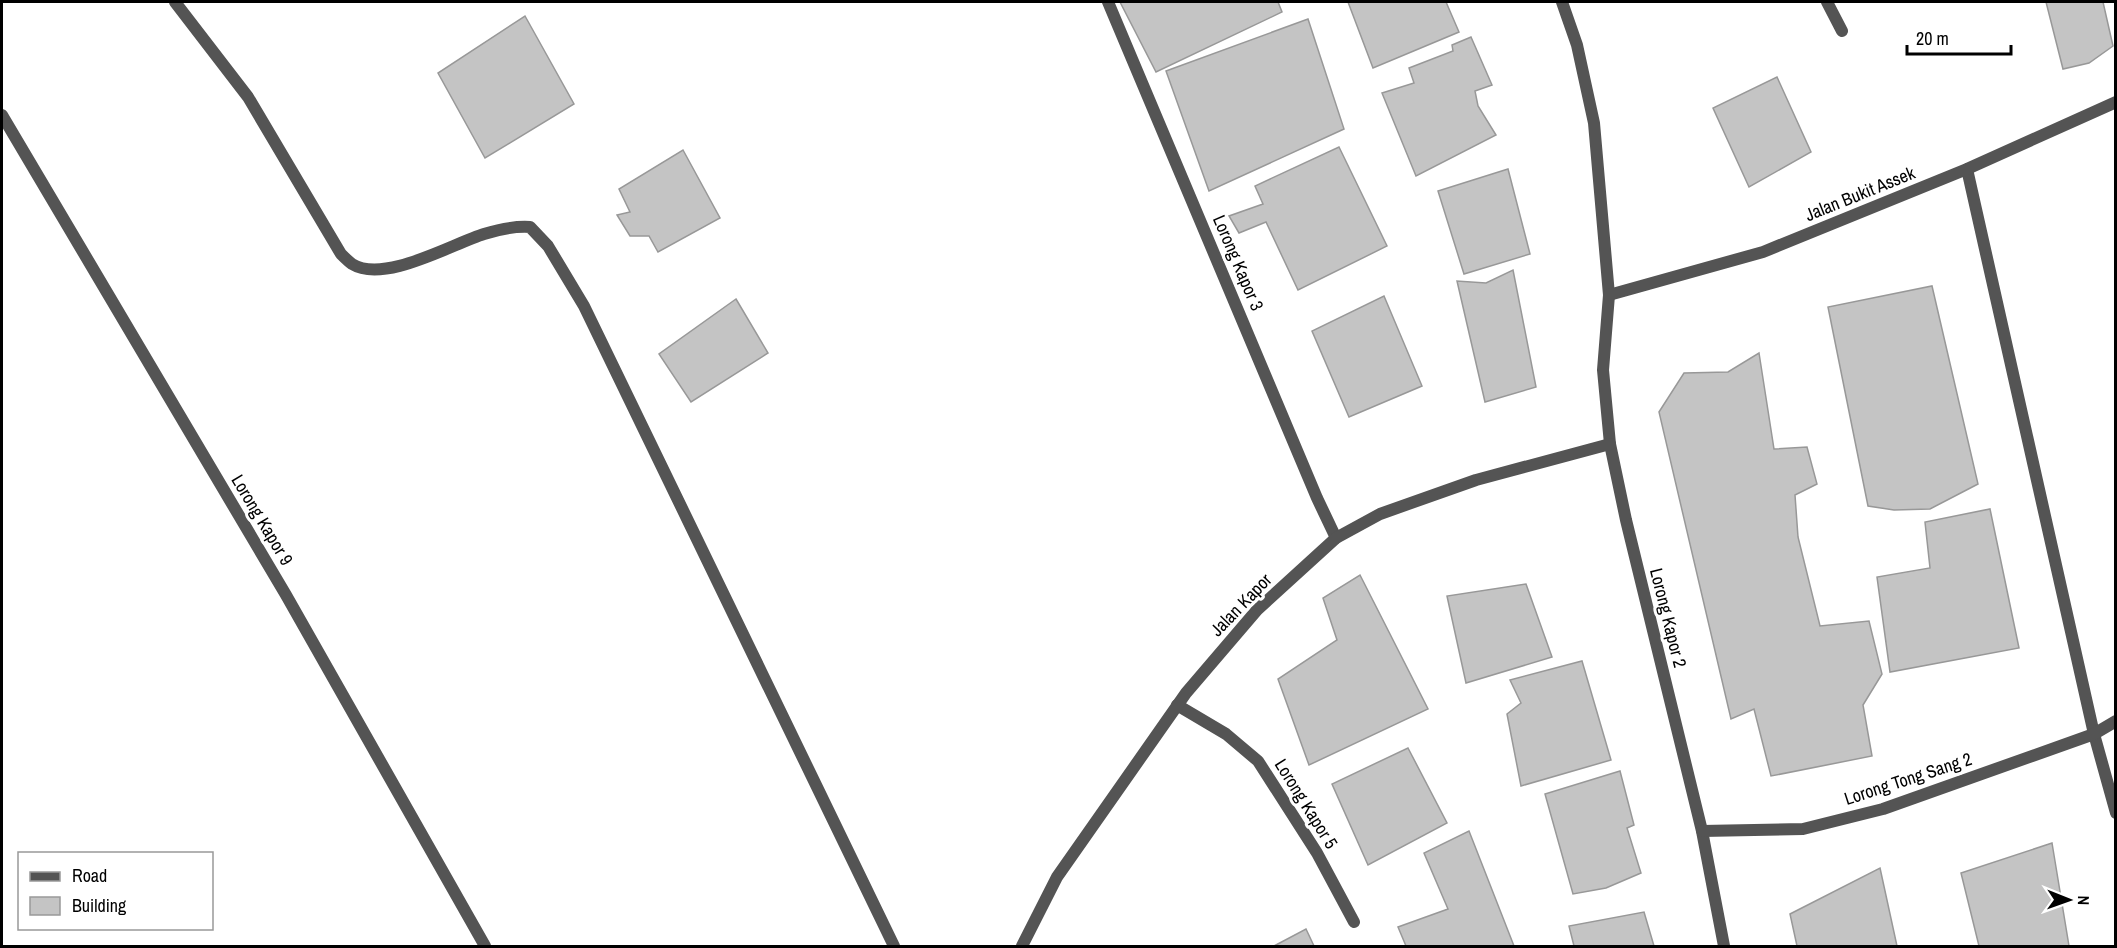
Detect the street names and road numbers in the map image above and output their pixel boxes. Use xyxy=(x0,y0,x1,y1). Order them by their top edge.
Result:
street label: Jalan Bukit Assek xyxy=(1801,160,1919,227)
street label: Lorong Kapor 3 xyxy=(1207,211,1270,315)
street label: Lorong Kapor 9 xyxy=(226,470,299,570)
street label: Lorong Kapor 2 xyxy=(1644,565,1693,670)
street label: Jalan Kapor xyxy=(1204,568,1277,642)
street label: Lorong Tong Sang 2 xyxy=(1841,746,1975,811)
street label: Lorong Kapor 5 xyxy=(1269,754,1344,854)

